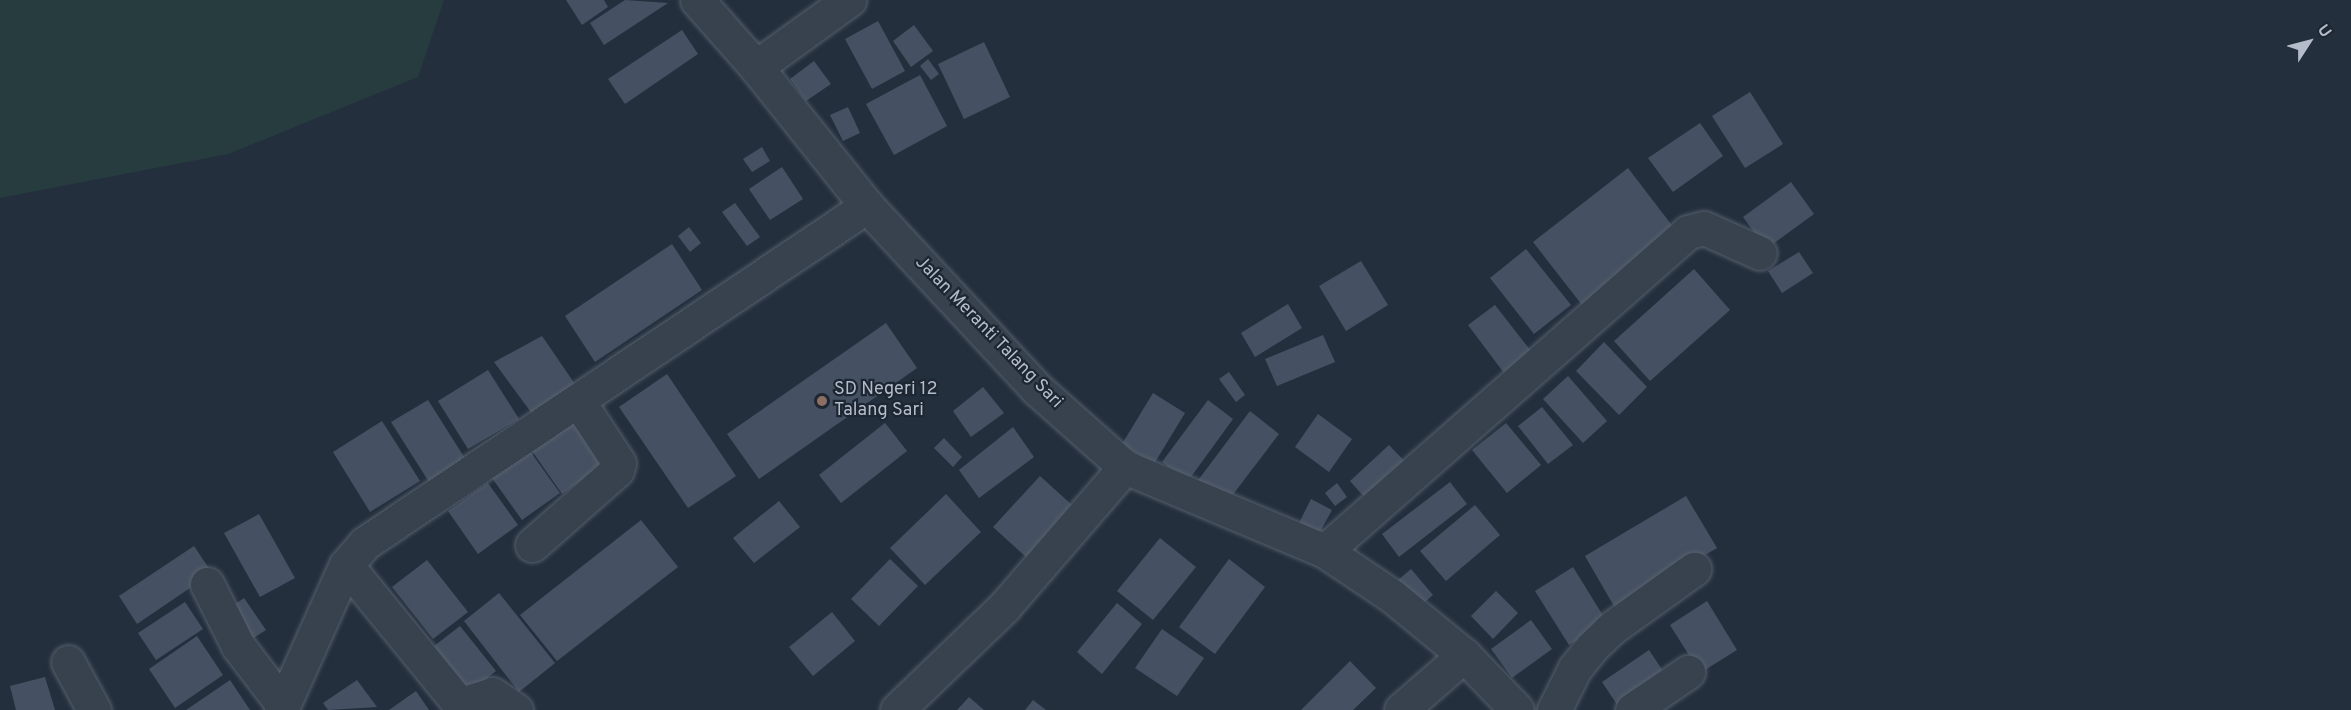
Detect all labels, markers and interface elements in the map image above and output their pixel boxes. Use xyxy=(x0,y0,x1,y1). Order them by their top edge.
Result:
north arrow xyxy=(2279,12,2339,72)
text: U xyxy=(2312,21,2335,42)
street label: Jalan Meranti Talang Sari xyxy=(909,252,1067,414)
place label: SD Negeri 12 Talang Sari xyxy=(834,380,937,422)
marker: SD Negeri 12 Talang Sari xyxy=(815,394,829,408)

